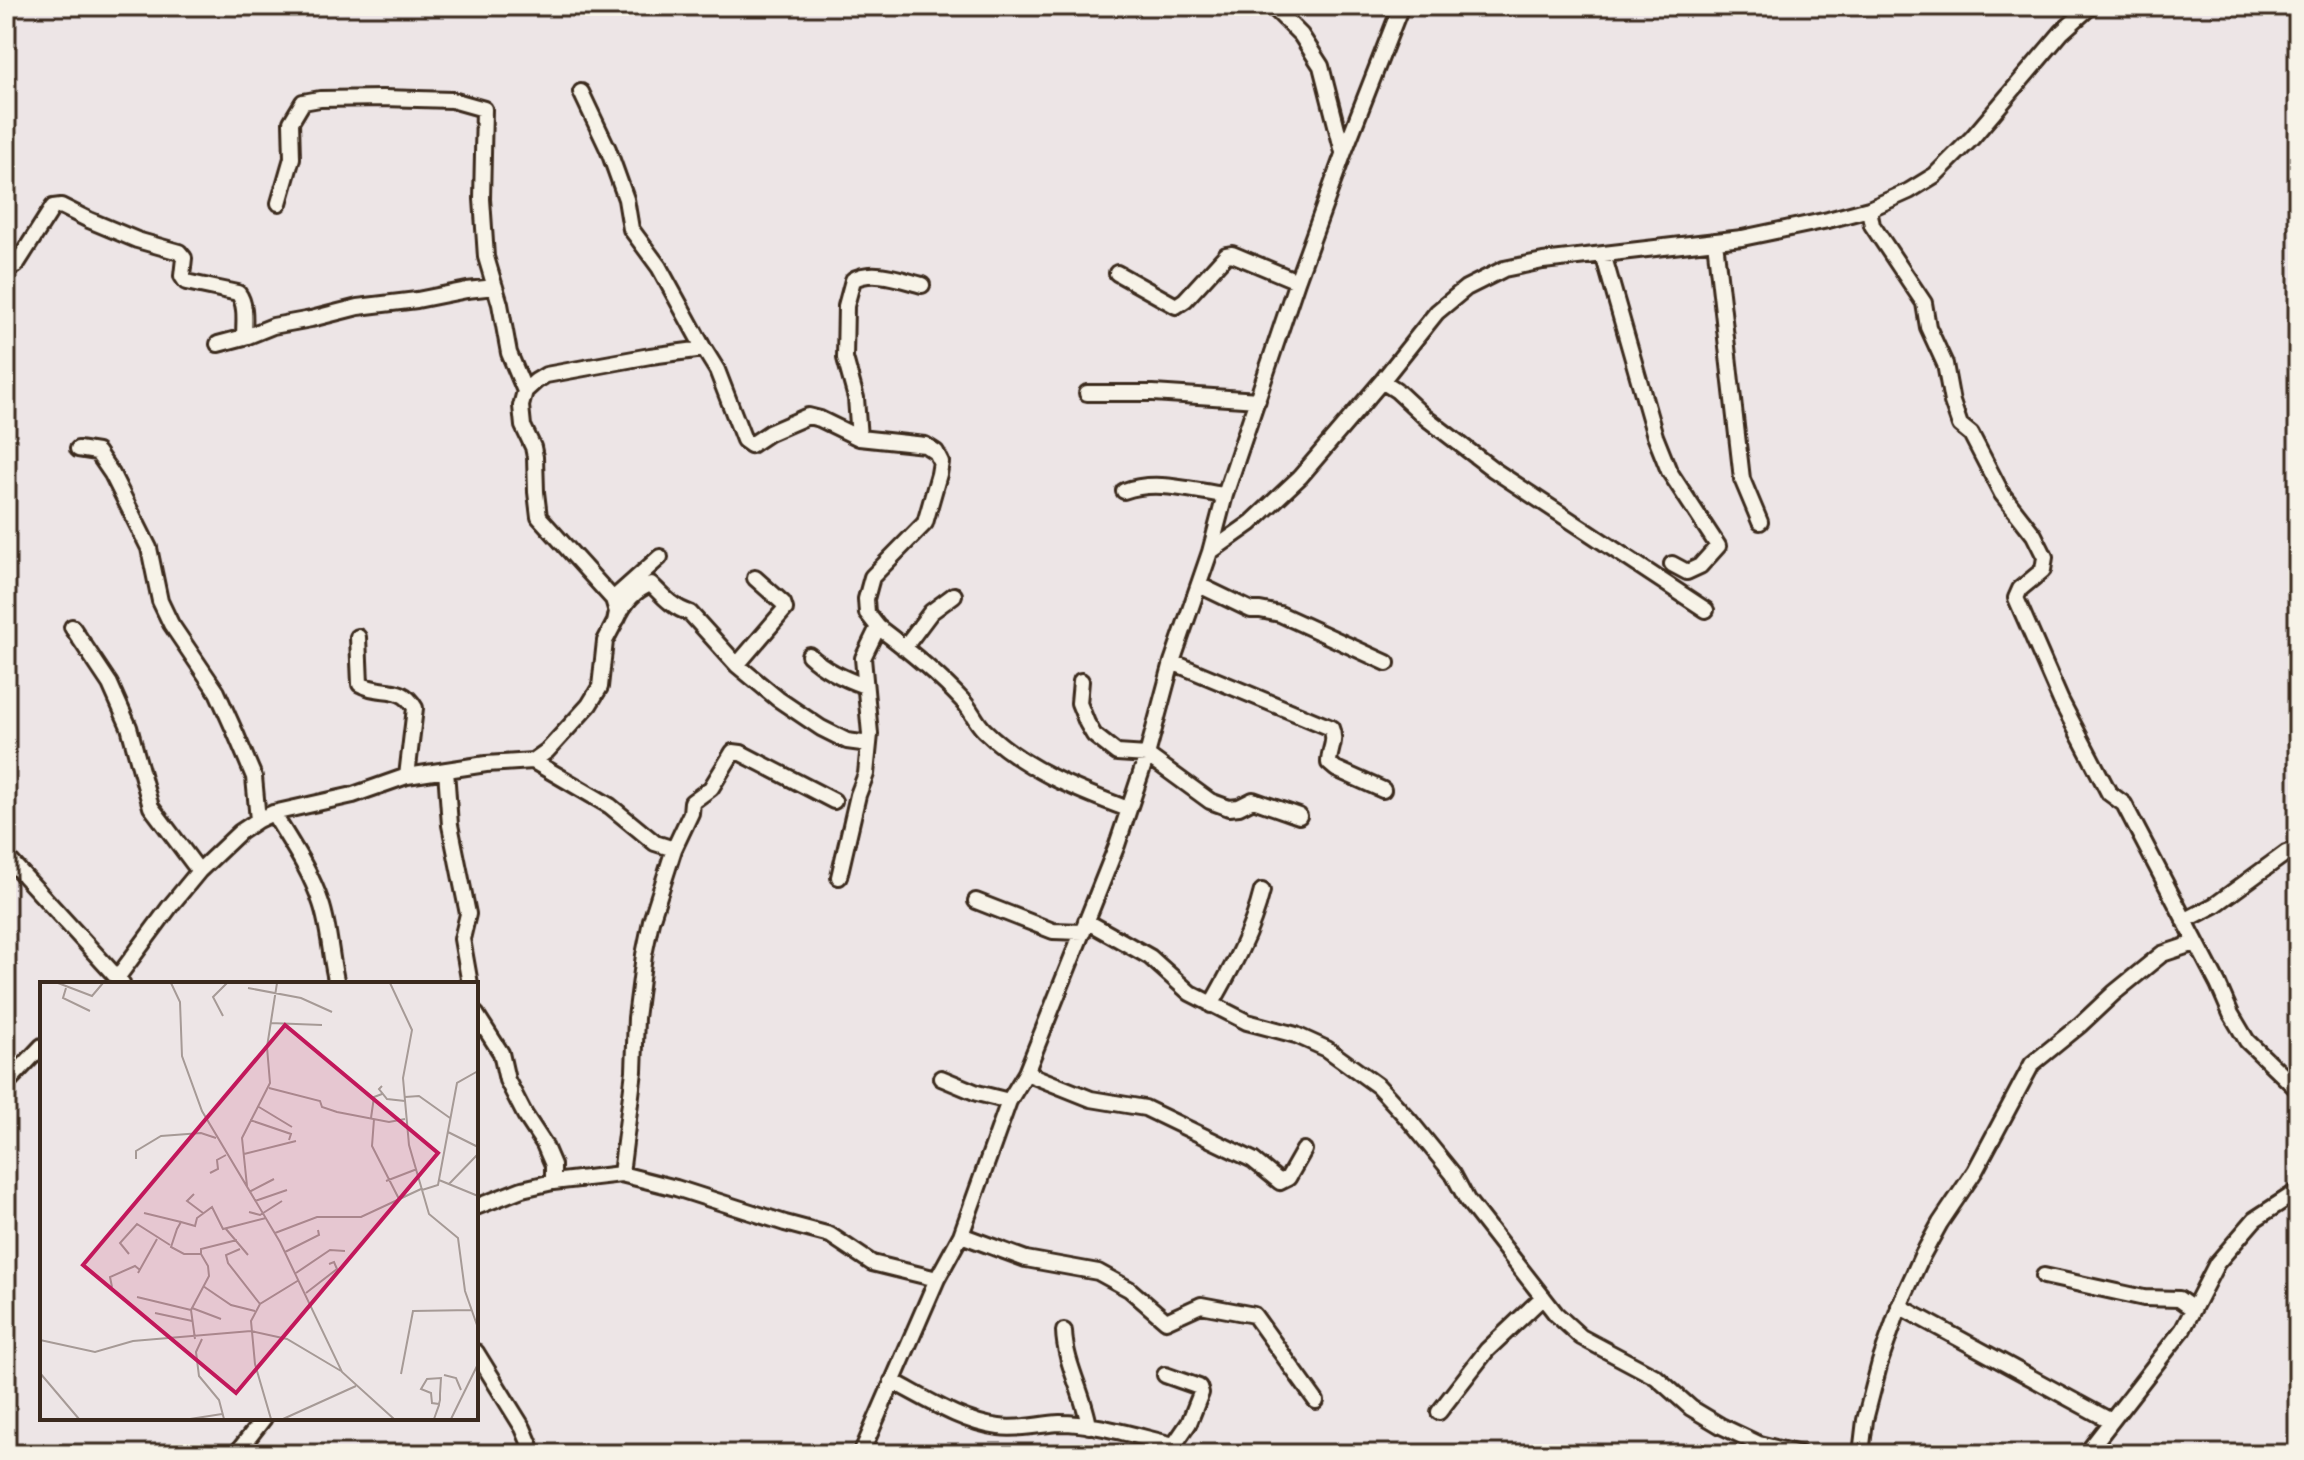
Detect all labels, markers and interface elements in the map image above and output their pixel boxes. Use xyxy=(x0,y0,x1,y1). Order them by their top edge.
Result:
inset map xyxy=(40,982,478,1420)

